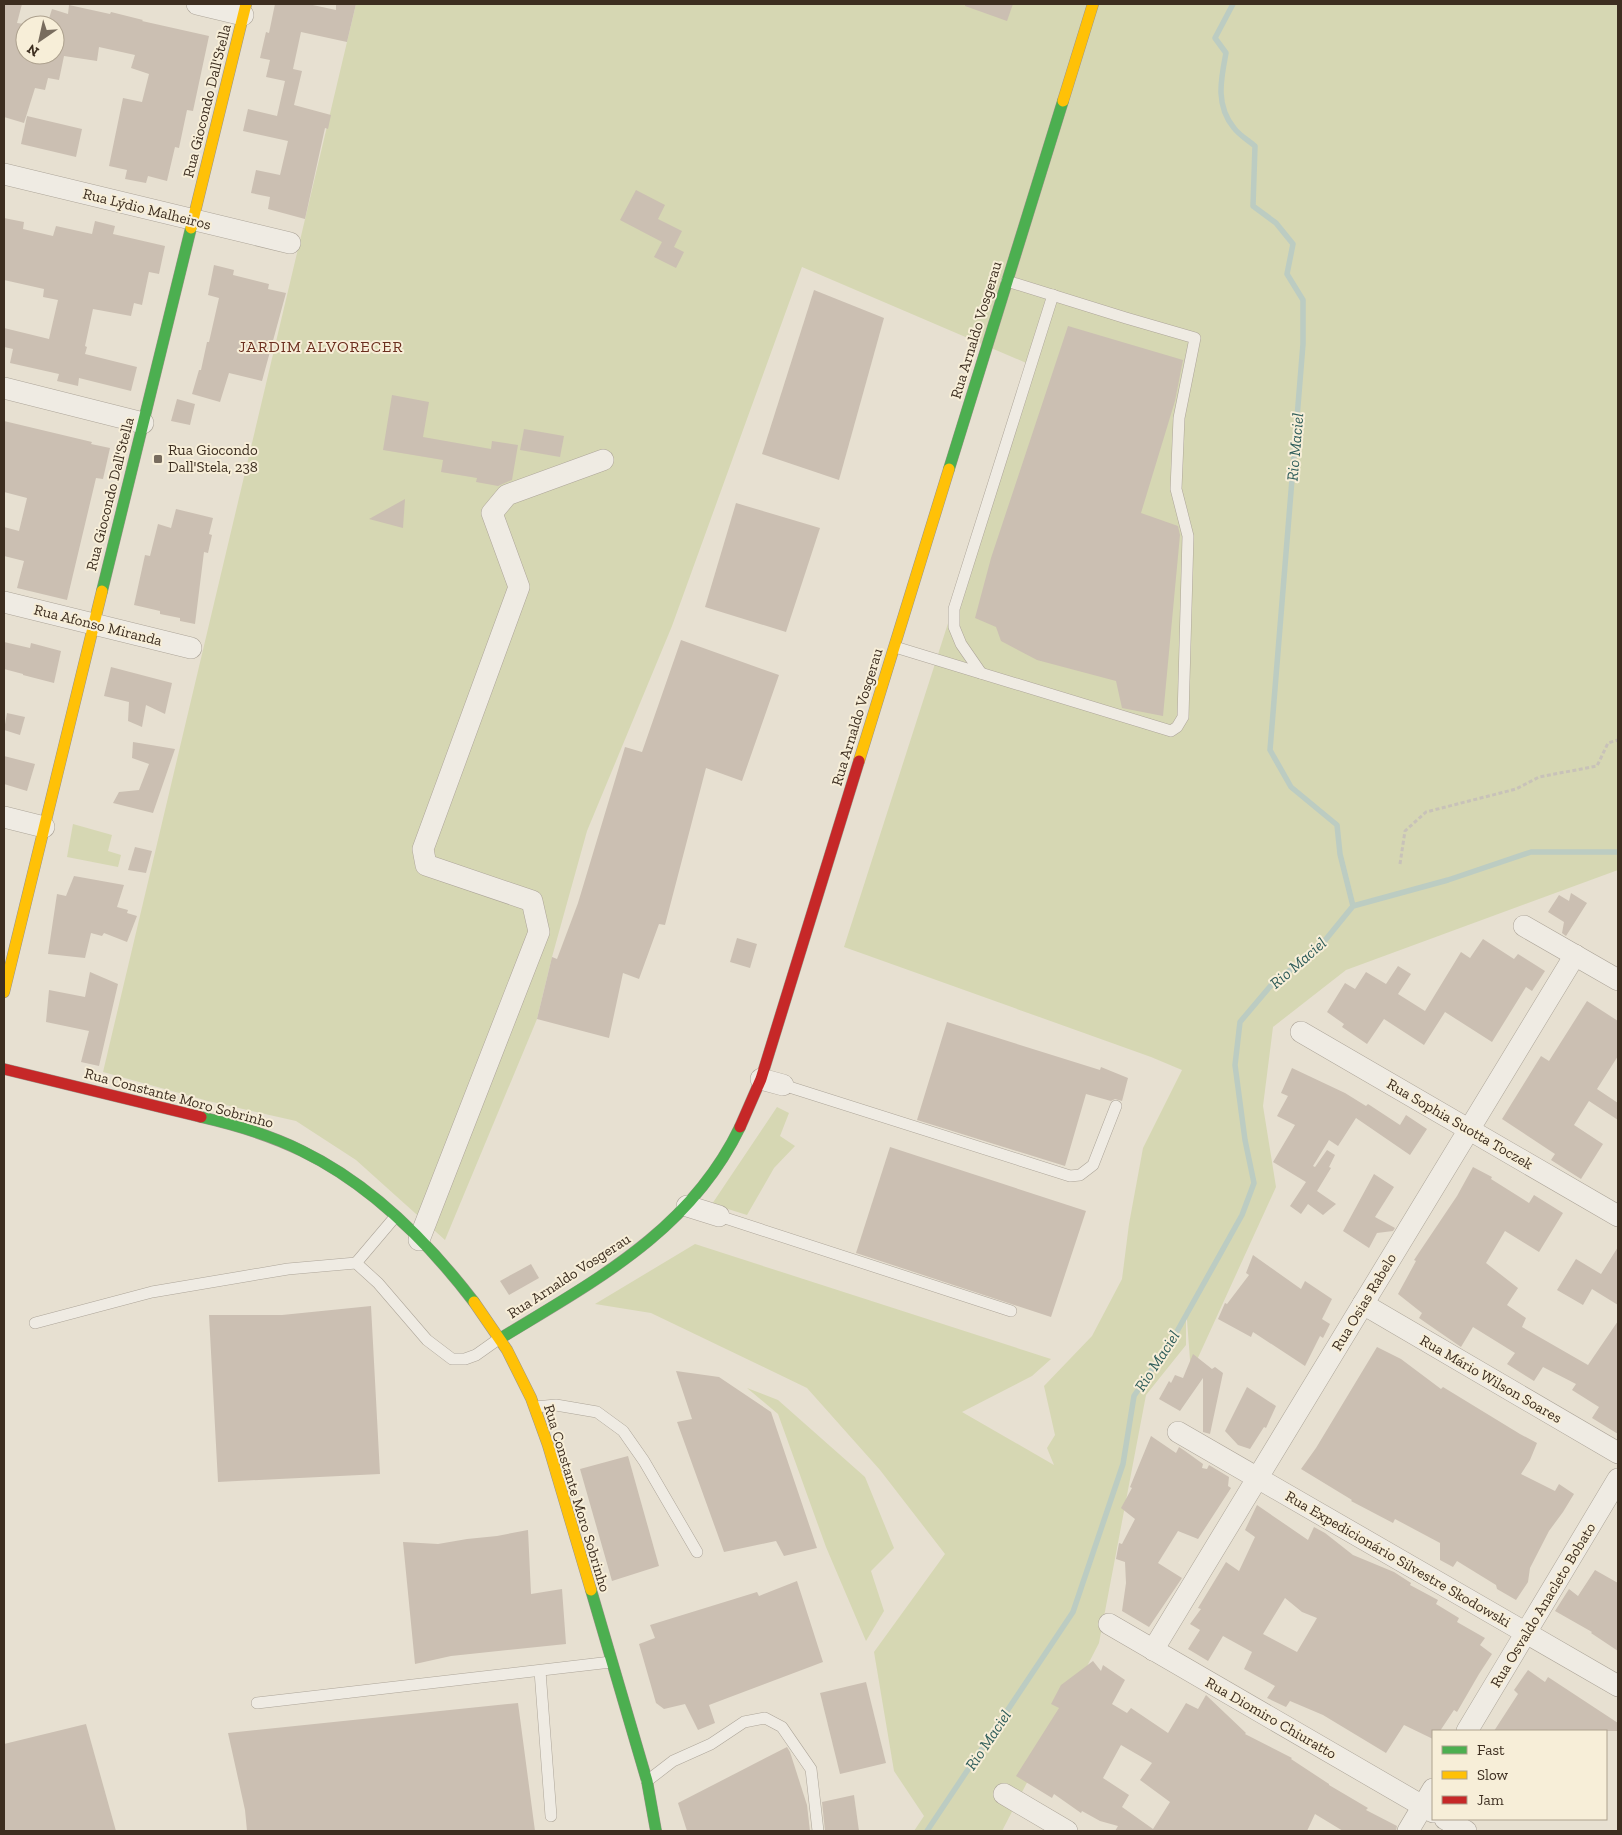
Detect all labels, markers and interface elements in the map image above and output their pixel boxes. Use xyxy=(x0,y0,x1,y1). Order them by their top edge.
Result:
north arrow xyxy=(15,15,65,65)
street label: Rua Giocondo Dall'Stella xyxy=(179,22,235,180)
text: N xyxy=(24,40,42,60)
street label: Rua Lýdio Malheiros xyxy=(81,184,213,234)
street label: Rua Arnaldo Vosgerau xyxy=(947,259,1006,401)
district label: JARDIM ALVORECER xyxy=(239,337,403,356)
water label: Rio Maciel xyxy=(1283,412,1307,482)
street label: Rua Giocondo Dall'Stella xyxy=(82,415,138,573)
place label: Rua Giocondo Dall'Stela, 238 xyxy=(168,441,258,476)
marker: Rua Giocondo Dall'Stela, 238 xyxy=(152,453,164,465)
street label: Rua Afonso Miranda xyxy=(32,600,164,650)
street label: Rua Arnaldo Vosgerau xyxy=(828,646,887,788)
water label: Rio Maciel xyxy=(1266,933,1330,993)
street label: Rua Constante Moro Sobrinho xyxy=(82,1064,276,1132)
street label: Rua Sophia Suotta Toczek xyxy=(1384,1075,1537,1173)
street label: Rua Arnaldo Vosgerau xyxy=(504,1229,634,1322)
street label: Rua Osias Rabelo xyxy=(1328,1250,1400,1354)
water label: Rio Maciel xyxy=(1130,1327,1184,1395)
street label: Rua Mário Wilson Soares xyxy=(1417,1331,1565,1427)
street label: Rua Constante Moro Sobrinho xyxy=(540,1402,614,1594)
street label: Rua Expedicionário Silvestre Skodowski xyxy=(1282,1487,1514,1631)
street label: Rua Osvaldo Anacleto Bobato xyxy=(1487,1519,1600,1691)
street label: Rua Diomiro Chiuratto xyxy=(1202,1673,1340,1763)
water label: Rio Maciel xyxy=(961,1706,1015,1774)
legend xyxy=(1432,1730,1607,1820)
text: Fast xyxy=(1477,1741,1505,1759)
text: Slow xyxy=(1477,1766,1509,1784)
text: Jam xyxy=(1477,1791,1504,1809)

